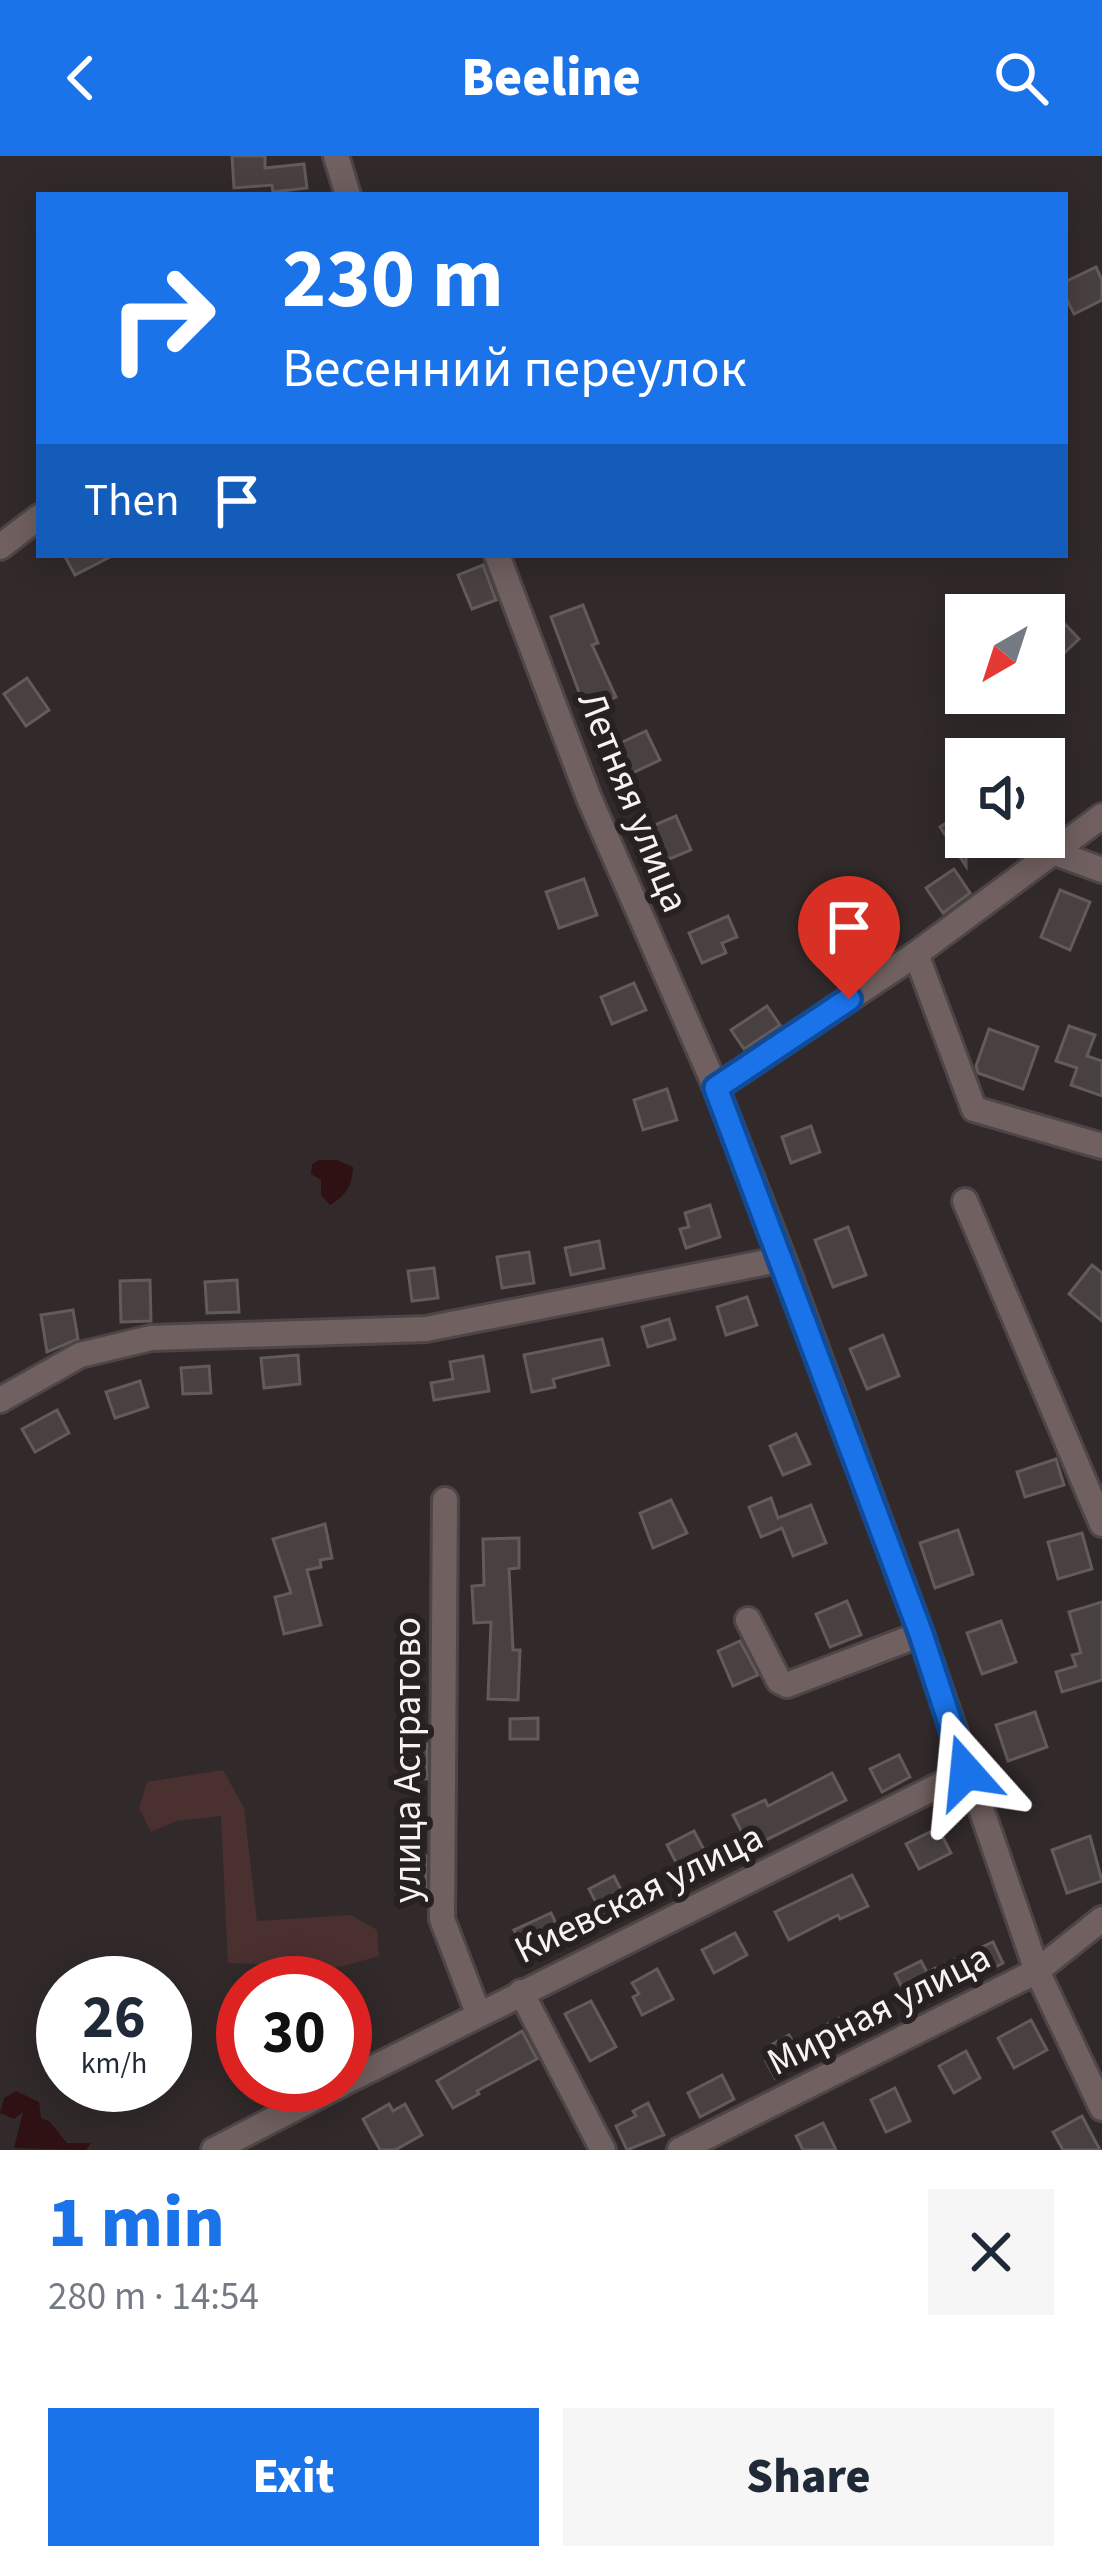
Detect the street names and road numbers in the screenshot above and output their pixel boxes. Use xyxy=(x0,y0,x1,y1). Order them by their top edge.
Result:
street label: Летняя улица xyxy=(563,683,703,921)
street label: улица Астратово xyxy=(380,1617,436,1903)
street label: Киевская улица xyxy=(505,1810,773,1978)
street label: Мирная улица xyxy=(758,1930,1000,2090)

